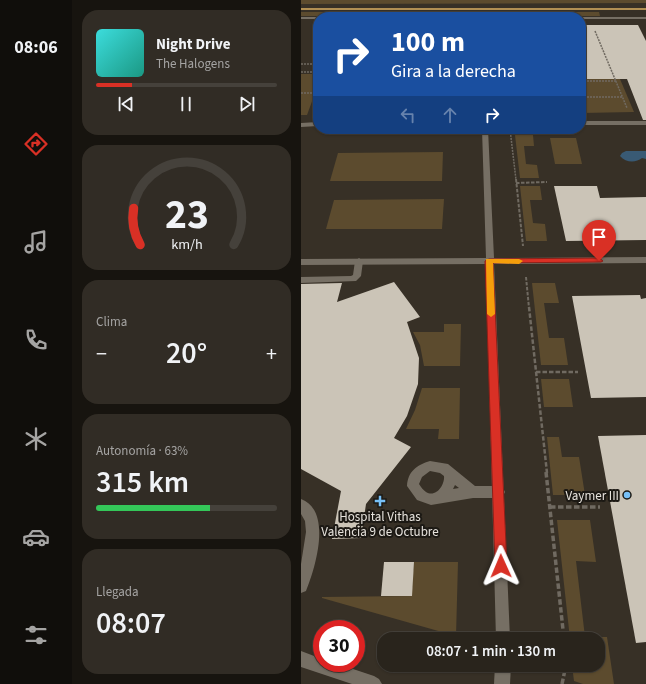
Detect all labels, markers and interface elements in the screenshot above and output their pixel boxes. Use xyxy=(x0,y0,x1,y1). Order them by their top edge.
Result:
text: 100 m xyxy=(391,22,465,62)
icon: right xyxy=(325,28,377,80)
text: Night Drive xyxy=(156,34,231,55)
text: 08:06 xyxy=(14,35,58,60)
text: The Halogens xyxy=(156,55,230,73)
text: Gira a la derecha xyxy=(391,59,516,84)
icon: previous xyxy=(115,93,137,115)
icon: pause xyxy=(175,93,197,115)
icon: next xyxy=(236,93,258,115)
icon: left xyxy=(397,104,419,126)
icon: ahead xyxy=(439,104,461,126)
icon: right xyxy=(481,104,503,126)
icon: directions xyxy=(22,130,50,158)
text: 23 xyxy=(165,185,208,245)
pin xyxy=(582,220,616,261)
icon: arrive xyxy=(588,226,610,248)
icon: music xyxy=(22,228,50,256)
text: km/h xyxy=(171,234,202,255)
text: Clima xyxy=(96,313,127,331)
icon: phone xyxy=(22,326,50,354)
text: 20° xyxy=(166,332,207,375)
text: − xyxy=(96,338,107,370)
text: + xyxy=(266,338,277,370)
icon: climate xyxy=(22,425,50,453)
text: Autonomía · 63% xyxy=(96,442,188,460)
text: 315 km xyxy=(96,461,189,504)
place label: Vaymer III xyxy=(565,487,619,505)
marker: Vaymer III xyxy=(622,490,632,500)
marker: Hospital Vithas Valencia 9 de Octubre xyxy=(374,495,386,507)
place label: Hospital Vithas Valencia 9 de Octubre xyxy=(321,508,439,541)
icon: car xyxy=(22,523,50,551)
position arrow xyxy=(480,545,522,587)
text: Llegada xyxy=(96,583,139,601)
text: 08:07 xyxy=(96,602,166,645)
speed limit sign: 30 xyxy=(313,620,365,672)
icon: filters xyxy=(22,621,50,649)
text: 08:07 · 1 min · 130 m xyxy=(426,641,556,662)

